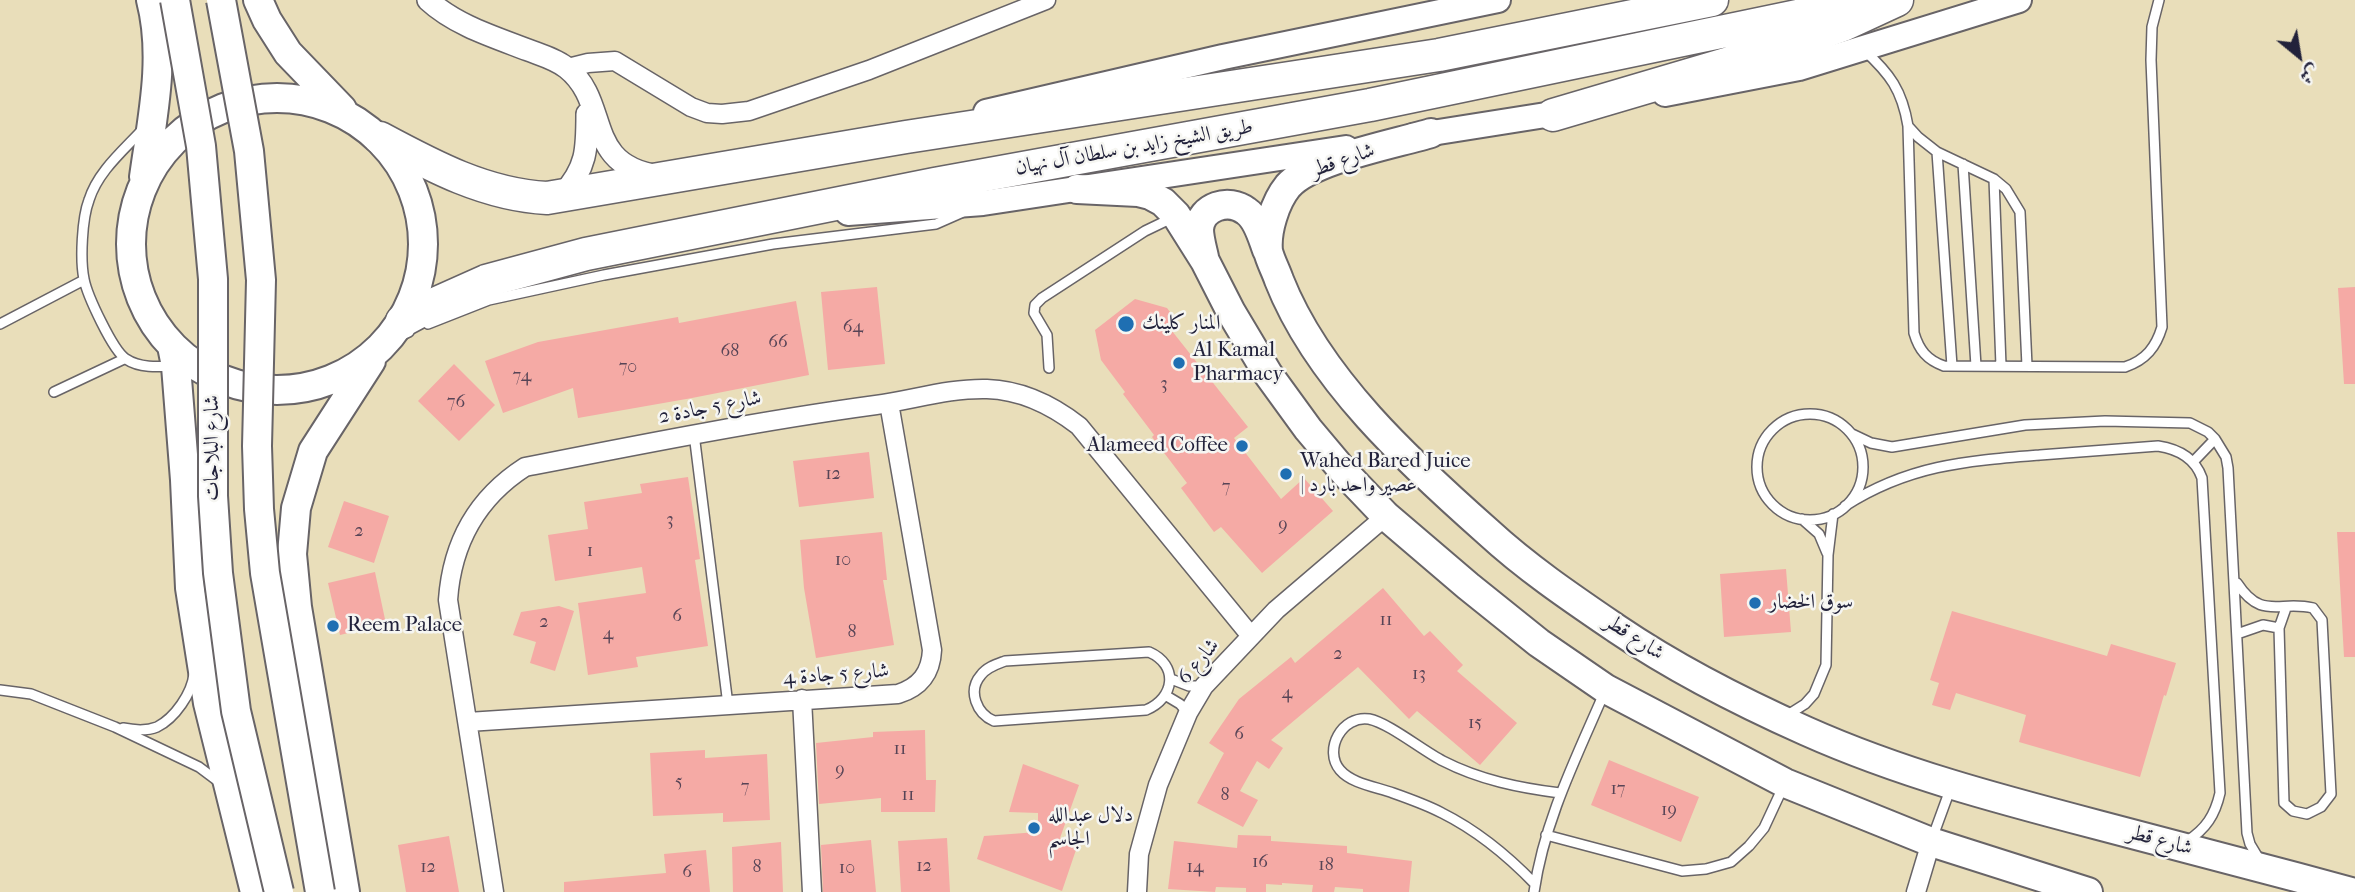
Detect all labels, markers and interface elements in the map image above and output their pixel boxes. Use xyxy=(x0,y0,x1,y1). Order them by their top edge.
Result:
north arrow xyxy=(2264,21,2334,91)
text: ش xyxy=(2296,60,2323,88)
street label: طريق الشيخ زايد بن سلطان آل نهيان xyxy=(1013,115,1255,181)
street label: شارع قطر xyxy=(1308,138,1378,184)
place label: المنار كلينك xyxy=(1142,311,1221,337)
marker: المنار كلينك xyxy=(1116,314,1136,334)
house number: 64 xyxy=(843,317,863,339)
house number: 66 xyxy=(768,332,788,354)
place label: Al Kamal Pharmacy xyxy=(1193,338,1284,388)
house number: 68 xyxy=(721,341,739,363)
marker: Al Kamal Pharmacy xyxy=(1171,355,1187,371)
house number: 70 xyxy=(619,357,637,379)
house number: 74 xyxy=(513,366,531,388)
house number: 3 xyxy=(1160,374,1168,396)
street label: شارع 5 جادة 2 xyxy=(656,386,764,430)
house number: 76 xyxy=(447,392,465,414)
street label: شارع البلاجات xyxy=(200,395,226,501)
place label: Alameed Coffee xyxy=(1087,433,1228,459)
marker: Alameed Coffee xyxy=(1234,438,1250,454)
place label: Wahed Bared Juice | عصير واحد بارد xyxy=(1300,449,1471,499)
house number: 12 xyxy=(825,464,841,486)
marker: Wahed Bared Juice | عصير واحد بارد xyxy=(1278,466,1294,482)
house number: 7 xyxy=(1222,477,1230,499)
house number: 3 xyxy=(666,510,674,532)
house number: 9 xyxy=(1278,515,1288,537)
house number: 2 xyxy=(354,521,364,543)
house number: 1 xyxy=(587,541,593,563)
house number: 10 xyxy=(835,550,851,572)
place label: سوق الخضار xyxy=(1769,590,1853,616)
marker: سوق الخضار xyxy=(1747,595,1763,611)
house number: 6 xyxy=(672,606,682,628)
street label: شارع قطر xyxy=(1599,609,1669,667)
house number: 11 xyxy=(1380,610,1392,632)
house number: 2 xyxy=(539,612,549,634)
place label: Reem Palace xyxy=(347,613,462,639)
marker: Reem Palace xyxy=(325,618,341,634)
house number: 8 xyxy=(847,622,857,644)
house number: 4 xyxy=(603,624,613,646)
street label: شارع 6 xyxy=(1173,634,1225,690)
house number: 2 xyxy=(1333,644,1343,666)
street label: شارع 5 جادة 4 xyxy=(782,659,890,691)
house number: 13 xyxy=(1412,664,1426,686)
house number: 4 xyxy=(1282,683,1292,705)
house number: 15 xyxy=(1468,713,1482,735)
house number: 6 xyxy=(1234,724,1244,746)
house number: 11 xyxy=(894,739,906,761)
house number: 9 xyxy=(835,760,845,782)
house number: 5 xyxy=(675,772,683,794)
house number: 7 xyxy=(741,777,749,799)
house number: 17 xyxy=(1610,779,1626,801)
house number: 11 xyxy=(902,785,914,807)
house number: 8 xyxy=(1220,785,1230,807)
house number: 19 xyxy=(1661,800,1677,822)
place label: دلال عبدالله الجاسم xyxy=(1048,803,1133,853)
marker: دلال عبدالله الجاسم xyxy=(1026,820,1042,836)
street label: شارع قطر xyxy=(2125,820,2195,862)
house number: 16 xyxy=(1252,852,1268,874)
house number: 18 xyxy=(1318,855,1334,877)
house number: 12 xyxy=(916,856,932,878)
house number: 12 xyxy=(420,857,436,879)
house number: 8 xyxy=(752,857,762,879)
house number: 14 xyxy=(1186,857,1204,879)
house number: 10 xyxy=(839,858,855,880)
house number: 6 xyxy=(682,862,692,884)

